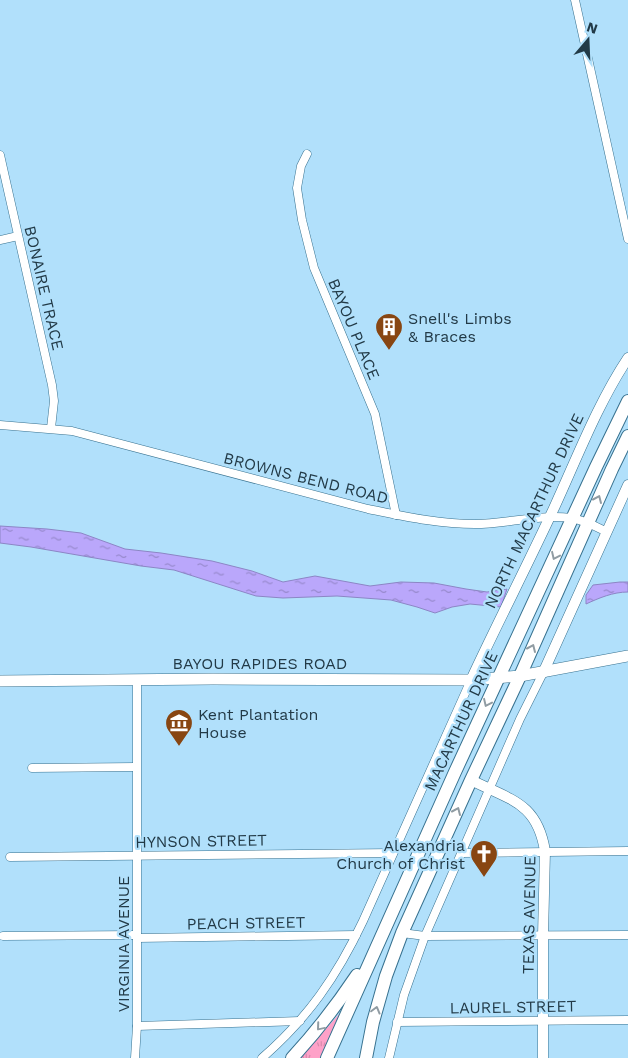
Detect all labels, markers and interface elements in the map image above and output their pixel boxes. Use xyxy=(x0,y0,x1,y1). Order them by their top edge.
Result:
north arrow xyxy=(563,15,613,65)
text: N xyxy=(585,18,600,37)
street label: BONAIRE TRACE xyxy=(20,224,68,352)
street label: BAYOU PLACE xyxy=(324,276,384,382)
place label: Snell's Limbs & Braces xyxy=(408,309,512,346)
building icon: Snell's Limbs & Braces xyxy=(374,312,404,351)
street label: NORTH MACARTHUR DRIVE xyxy=(480,410,588,612)
street label: BROWNS BEND ROAD xyxy=(222,448,390,508)
one-way arrow xyxy=(593,496,603,504)
one-way arrow xyxy=(552,550,562,559)
one-way arrow xyxy=(526,644,537,653)
street label: MACARTHUR DRIVE xyxy=(420,648,502,794)
street label: BAYOU RAPIDES ROAD xyxy=(173,654,347,673)
one-way arrow xyxy=(483,698,493,707)
place label: Kent Plantation House xyxy=(198,705,318,742)
museum icon: Kent Plantation House xyxy=(164,708,194,747)
one-way arrow xyxy=(451,807,461,816)
street label: HYNSON STREET xyxy=(135,830,267,852)
place label: Alexandria Church of Christ xyxy=(336,836,465,873)
church icon: Alexandria Church of Christ xyxy=(469,839,499,878)
street label: TEXAS AVENUE xyxy=(518,856,540,974)
street label: VIRGINIA AVENUE xyxy=(114,876,133,1012)
street label: PEACH STREET xyxy=(187,912,306,934)
street label: LAUREL STREET xyxy=(449,996,577,1018)
one-way arrow xyxy=(371,1007,381,1015)
one-way arrow xyxy=(316,1021,325,1030)

